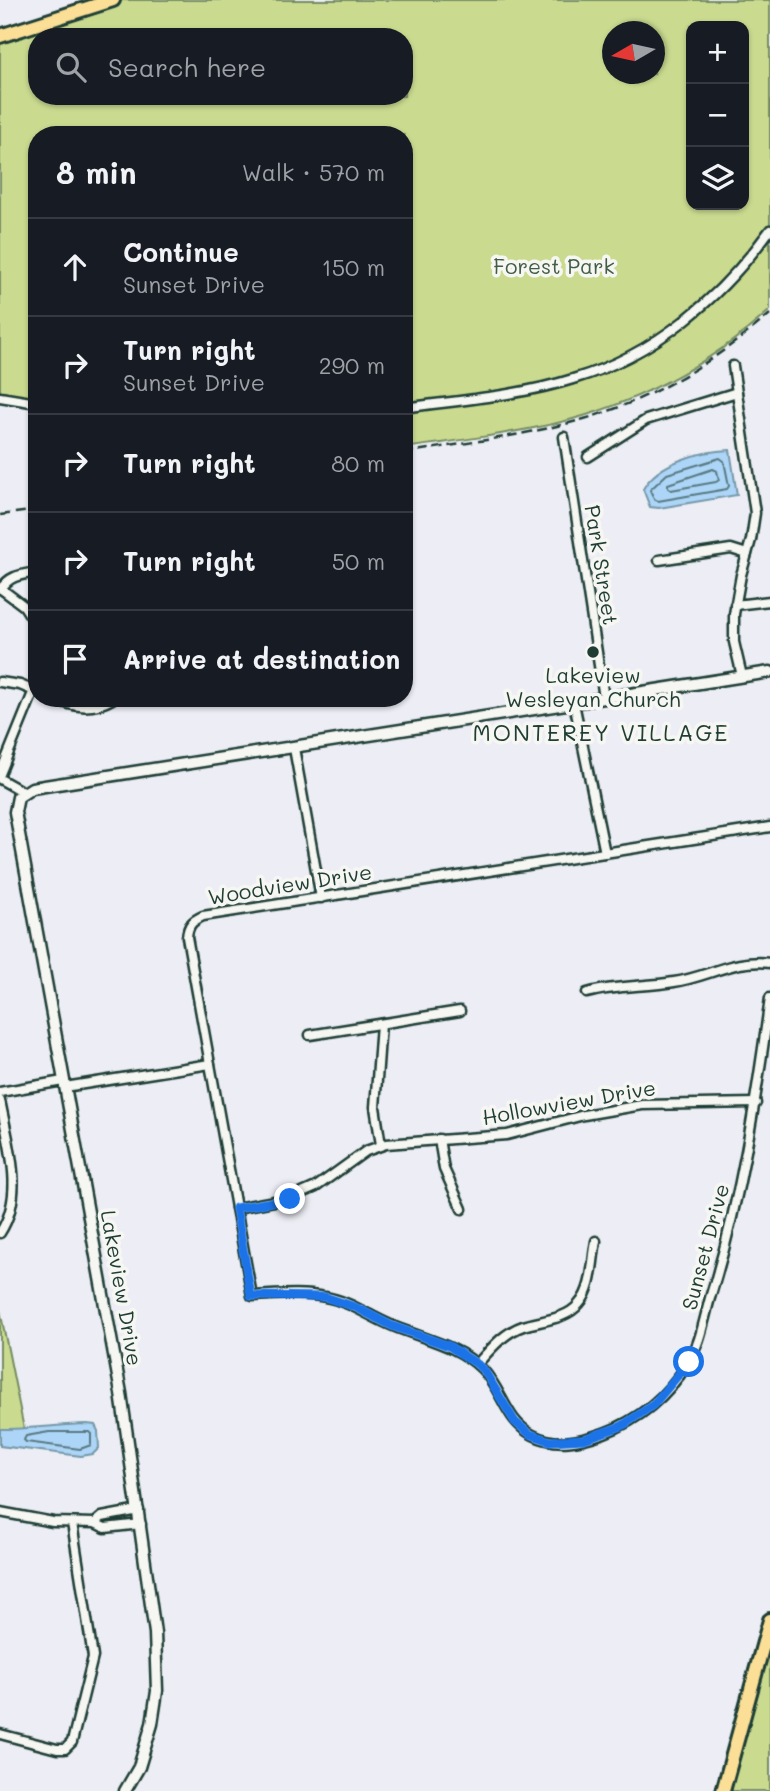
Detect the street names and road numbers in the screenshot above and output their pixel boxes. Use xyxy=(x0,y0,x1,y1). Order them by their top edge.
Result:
street label: Park Street xyxy=(580,503,625,627)
street label: Woodview Drive xyxy=(206,857,374,910)
street label: Hollowview Drive xyxy=(480,1073,658,1130)
street label: Sunset Drive xyxy=(675,1181,734,1313)
street label: Lakeview Drive xyxy=(96,1208,149,1368)

